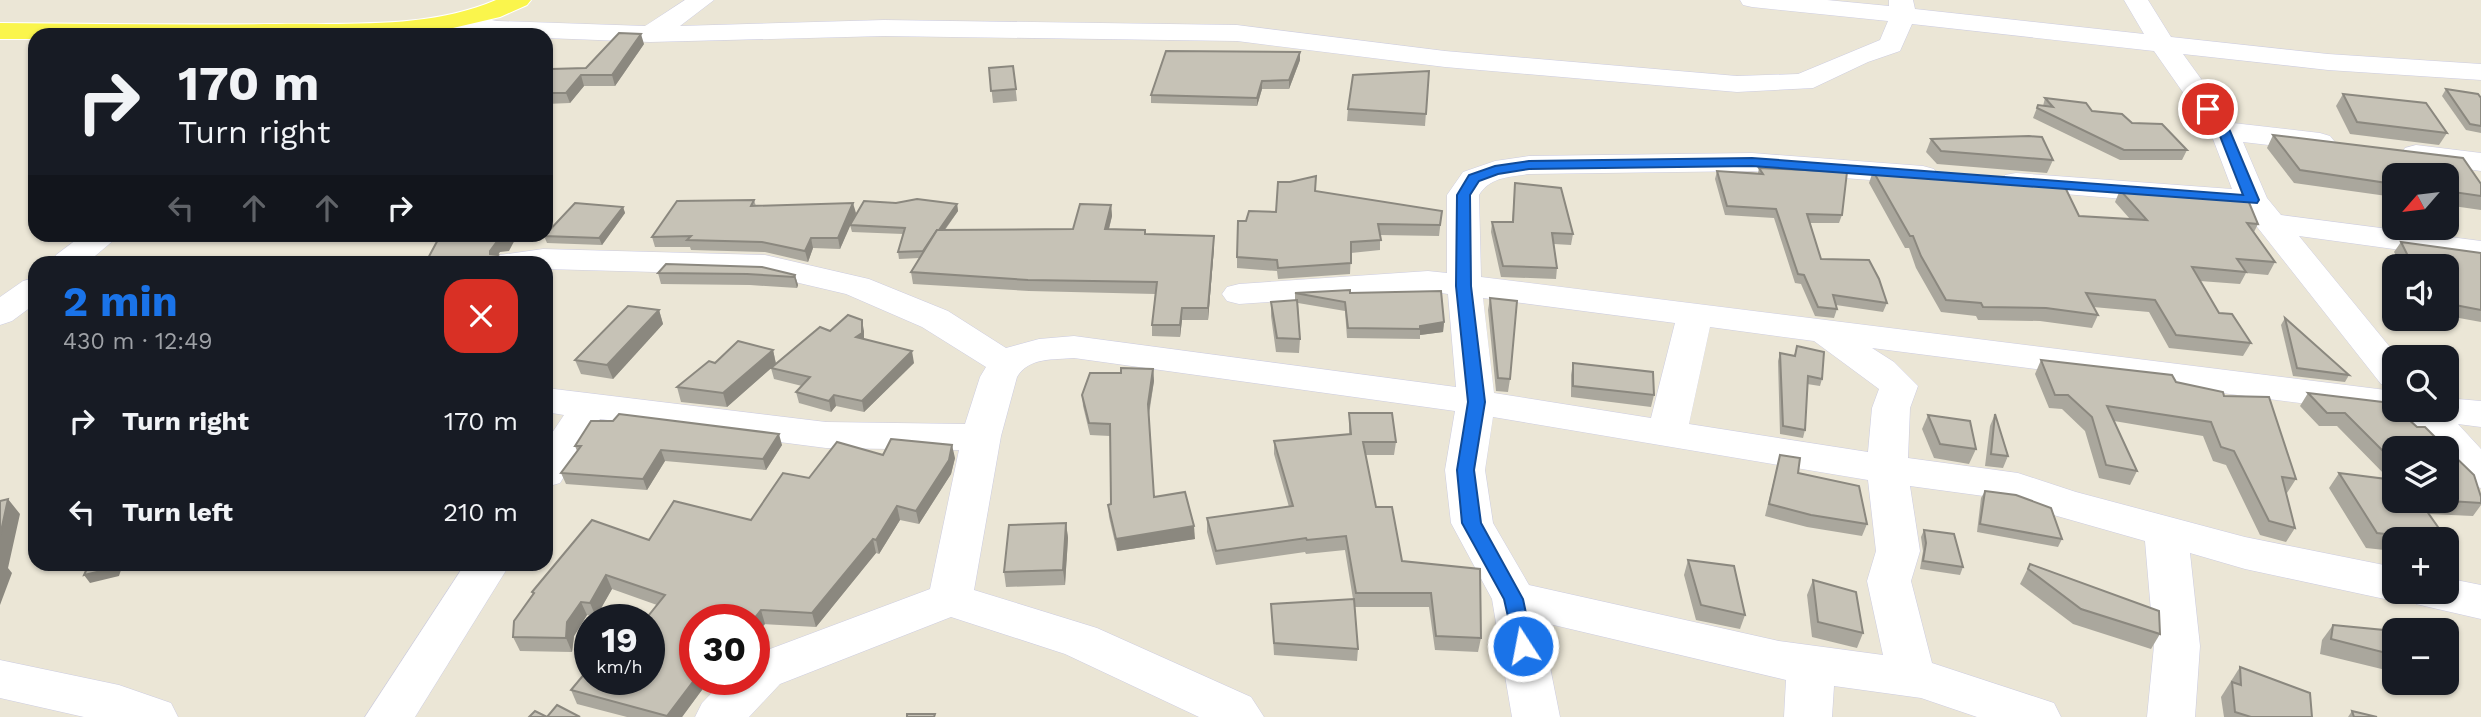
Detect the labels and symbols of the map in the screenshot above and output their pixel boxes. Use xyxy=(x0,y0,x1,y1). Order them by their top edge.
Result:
pin xyxy=(2178,79,2238,139)
north arrow xyxy=(2382,163,2459,240)
speed limit sign: 30 xyxy=(679,604,770,695)
position arrow xyxy=(1486,609,1560,683)

